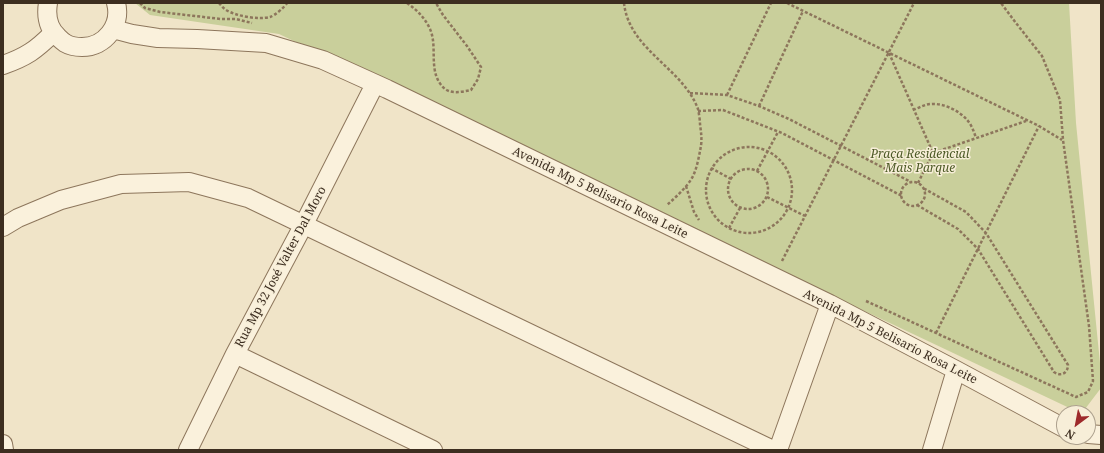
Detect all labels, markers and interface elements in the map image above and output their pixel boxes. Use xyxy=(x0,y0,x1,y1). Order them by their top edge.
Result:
street label: Avenida Mp 5 Belisario Rosa Leite xyxy=(510,144,690,242)
park label: Praça Residencial Mais Parque xyxy=(871,148,969,176)
street label: Rua Mp 32 José Valter Dal Moro xyxy=(232,184,330,350)
street label: Avenida Mp 5 Belisario Rosa Leite xyxy=(801,287,979,387)
north arrow xyxy=(1056,405,1096,445)
text: N xyxy=(1062,426,1078,443)

